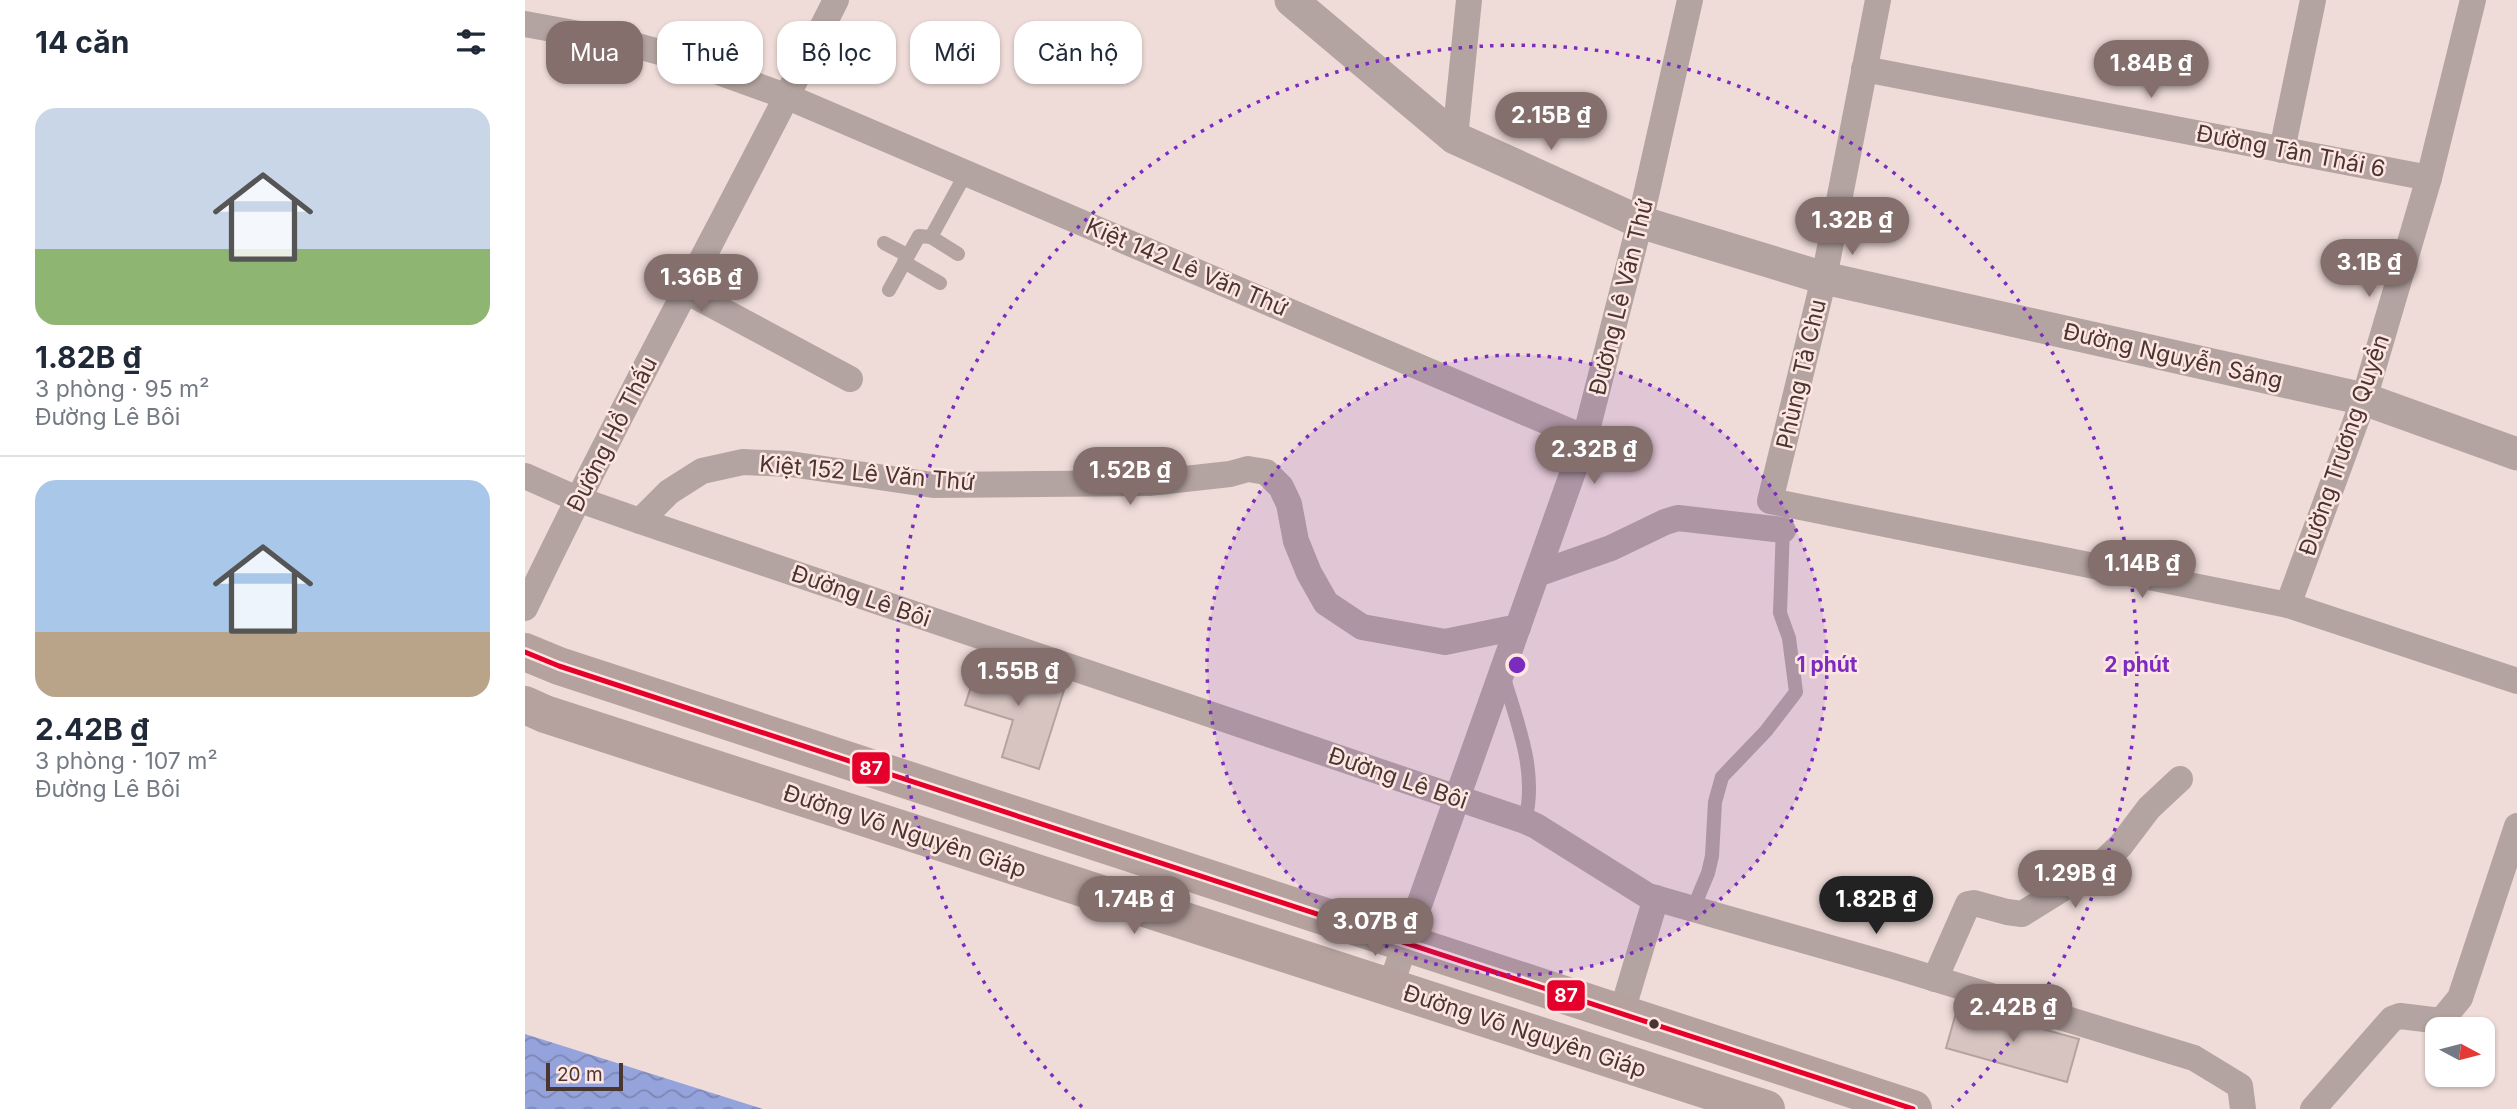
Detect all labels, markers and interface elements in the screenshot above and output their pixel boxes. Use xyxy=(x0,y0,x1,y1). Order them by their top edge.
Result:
chip: Mua xyxy=(546,21,643,84)
chip: Thuê xyxy=(657,21,763,84)
chip: Bộ lọc xyxy=(777,21,896,84)
chip: Mới xyxy=(910,21,1000,84)
chip: Căn hộ xyxy=(1014,21,1142,84)
icon: filters xyxy=(452,23,490,61)
text: 14 căn xyxy=(35,24,129,60)
pin: 1.84B ₫ xyxy=(2086,41,2216,100)
text: 1.84B ₫ xyxy=(2110,49,2192,77)
pin: 2.15B ₫ xyxy=(1486,92,1616,152)
text: 2.15B ₫ xyxy=(1511,101,1591,129)
street label: Đường Tân Thái 6 xyxy=(2194,119,2388,183)
icon: home xyxy=(200,154,326,280)
street label: Đường Lê Văn Thứ xyxy=(1583,196,1659,398)
pin: 1.32B ₫ xyxy=(1787,198,1917,257)
text: 1.32B ₫ xyxy=(1811,206,1893,234)
street label: Kiệt 142 Lê Văn Thứ xyxy=(1082,212,1292,322)
pin: 3.1B ₫ xyxy=(2312,240,2426,299)
text: 3.1B ₫ xyxy=(2336,248,2402,276)
pin: 1.36B ₫ xyxy=(636,254,766,314)
text: 1.36B ₫ xyxy=(660,263,742,291)
street label: Phùng Tả Chu xyxy=(1770,297,1832,451)
street label: Đường Nguyễn Sáng xyxy=(2061,317,2285,395)
street label: Đường Trương Quyền xyxy=(2293,331,2395,559)
text: 1.82B ₫ xyxy=(35,339,141,375)
street label: Đường Hồ Thấu xyxy=(561,352,663,516)
text: 3 phòng · 95 m² xyxy=(35,375,209,403)
text: Đường Lê Bôi xyxy=(35,403,180,431)
pin: 2.32B ₫ xyxy=(1529,426,1659,486)
text: 2.32B ₫ xyxy=(1551,435,1637,463)
pin: 1.52B ₫ xyxy=(1065,448,1195,507)
street label: Kiệt 152 Lê Văn Thứ xyxy=(758,450,976,496)
text: 1.52B ₫ xyxy=(1089,456,1171,484)
icon: home xyxy=(200,526,326,652)
pin: 1.14B ₫ xyxy=(2077,540,2207,600)
text: 1.14B ₫ xyxy=(2104,549,2180,577)
street label: Đường Lê Bôi xyxy=(788,559,934,633)
pin: 1.55B ₫ xyxy=(953,648,1083,708)
text: 1 phút xyxy=(1796,652,1858,677)
text: 2 phút xyxy=(2104,652,2170,677)
centre of rings xyxy=(1505,653,1529,677)
text: 1.55B ₫ xyxy=(977,657,1059,685)
text: 2.42B ₫ xyxy=(35,711,149,747)
street label: Đường Lê Bôi xyxy=(1325,741,1471,815)
text: 3 phòng · 107 m² xyxy=(35,747,218,775)
line badge: 87 xyxy=(851,751,891,785)
text: 87 xyxy=(859,757,883,780)
text: Đường Lê Bôi xyxy=(35,775,180,803)
street label: Đường Võ Nguyên Giáp xyxy=(780,778,1030,884)
pin: 1.29B ₫ xyxy=(2010,850,2140,910)
text: 1.29B ₫ xyxy=(2034,859,2116,887)
pin: 1.74B ₫ xyxy=(1069,876,1199,936)
pin: 1.82B ₫ xyxy=(1811,876,1941,936)
text: 1.74B ₫ xyxy=(1094,885,1174,913)
text: 1.82B ₫ xyxy=(1835,885,1917,913)
pin: 3.07B ₫ xyxy=(1310,898,1440,958)
text: 3.07B ₫ xyxy=(1333,907,1417,935)
street label: Đường Võ Nguyên Giáp xyxy=(1400,978,1650,1084)
line badge: 87 xyxy=(1546,979,1586,1012)
text: 87 xyxy=(1554,984,1578,1007)
pin: 2.42B ₫ xyxy=(1948,984,2078,1044)
text: 2.42B ₫ xyxy=(1969,993,2057,1021)
unlabelled marker xyxy=(1647,1017,1661,1031)
north arrow xyxy=(2425,1017,2495,1087)
map controls xyxy=(2425,1017,2495,1087)
scale bar xyxy=(546,1060,623,1092)
text: 20 m xyxy=(557,1063,603,1086)

